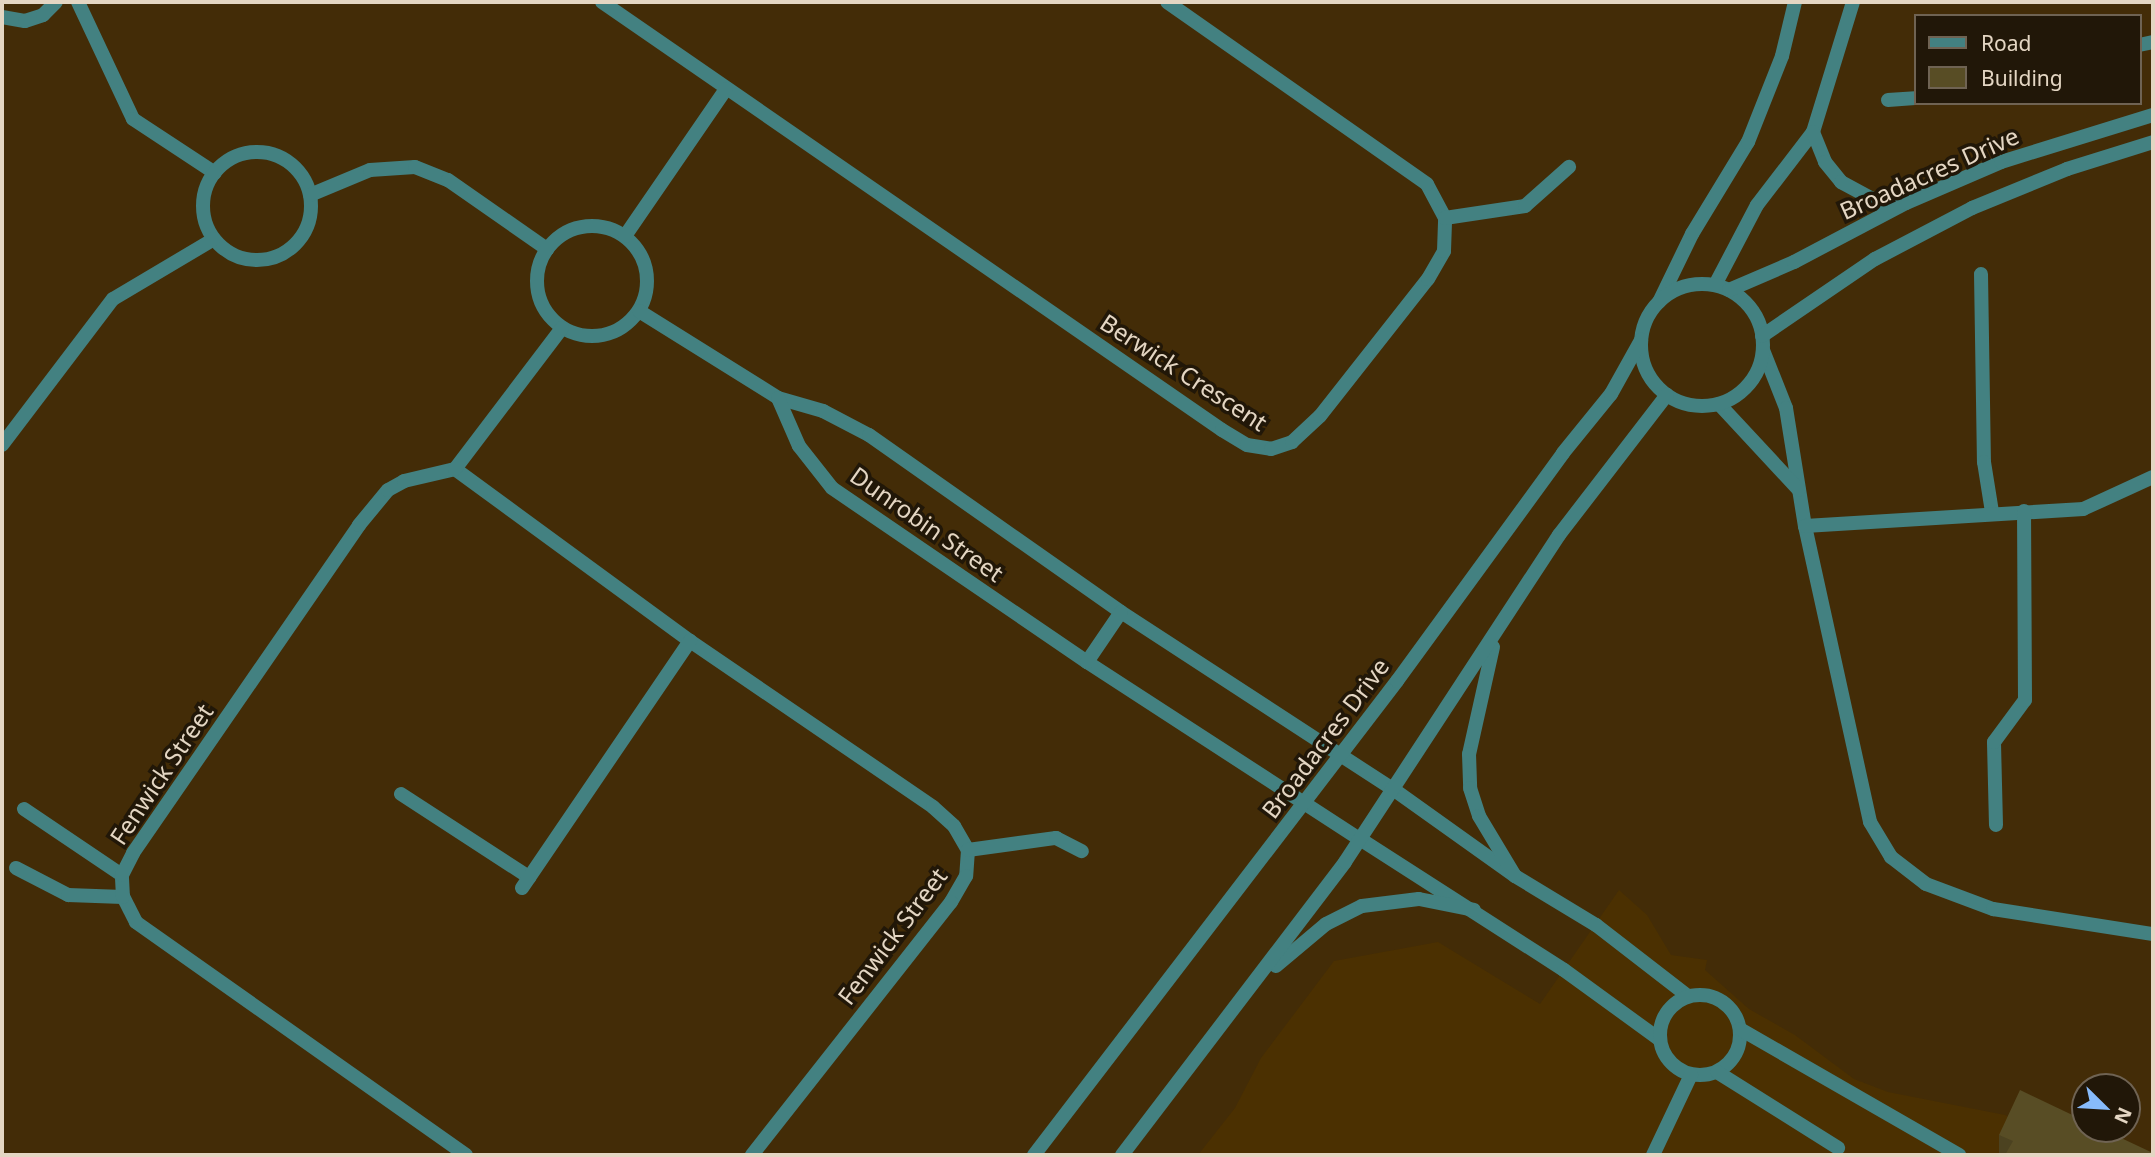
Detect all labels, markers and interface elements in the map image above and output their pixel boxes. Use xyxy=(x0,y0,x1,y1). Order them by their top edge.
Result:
legend xyxy=(1913,14,2141,105)
text: Road xyxy=(1981,29,2031,57)
text: Building xyxy=(1981,64,2063,92)
street label: Broadacres Drive xyxy=(1835,121,2023,225)
street label: Berwick Crescent xyxy=(1095,307,1273,437)
street label: Dunrobin Street xyxy=(845,461,1009,587)
street label: Broadacres Drive xyxy=(1255,652,1395,824)
street label: Fenwick Street xyxy=(103,698,219,850)
street label: Fenwick Street xyxy=(831,862,953,1010)
north arrow xyxy=(2071,1073,2141,1143)
text: N xyxy=(2108,1103,2138,1128)

